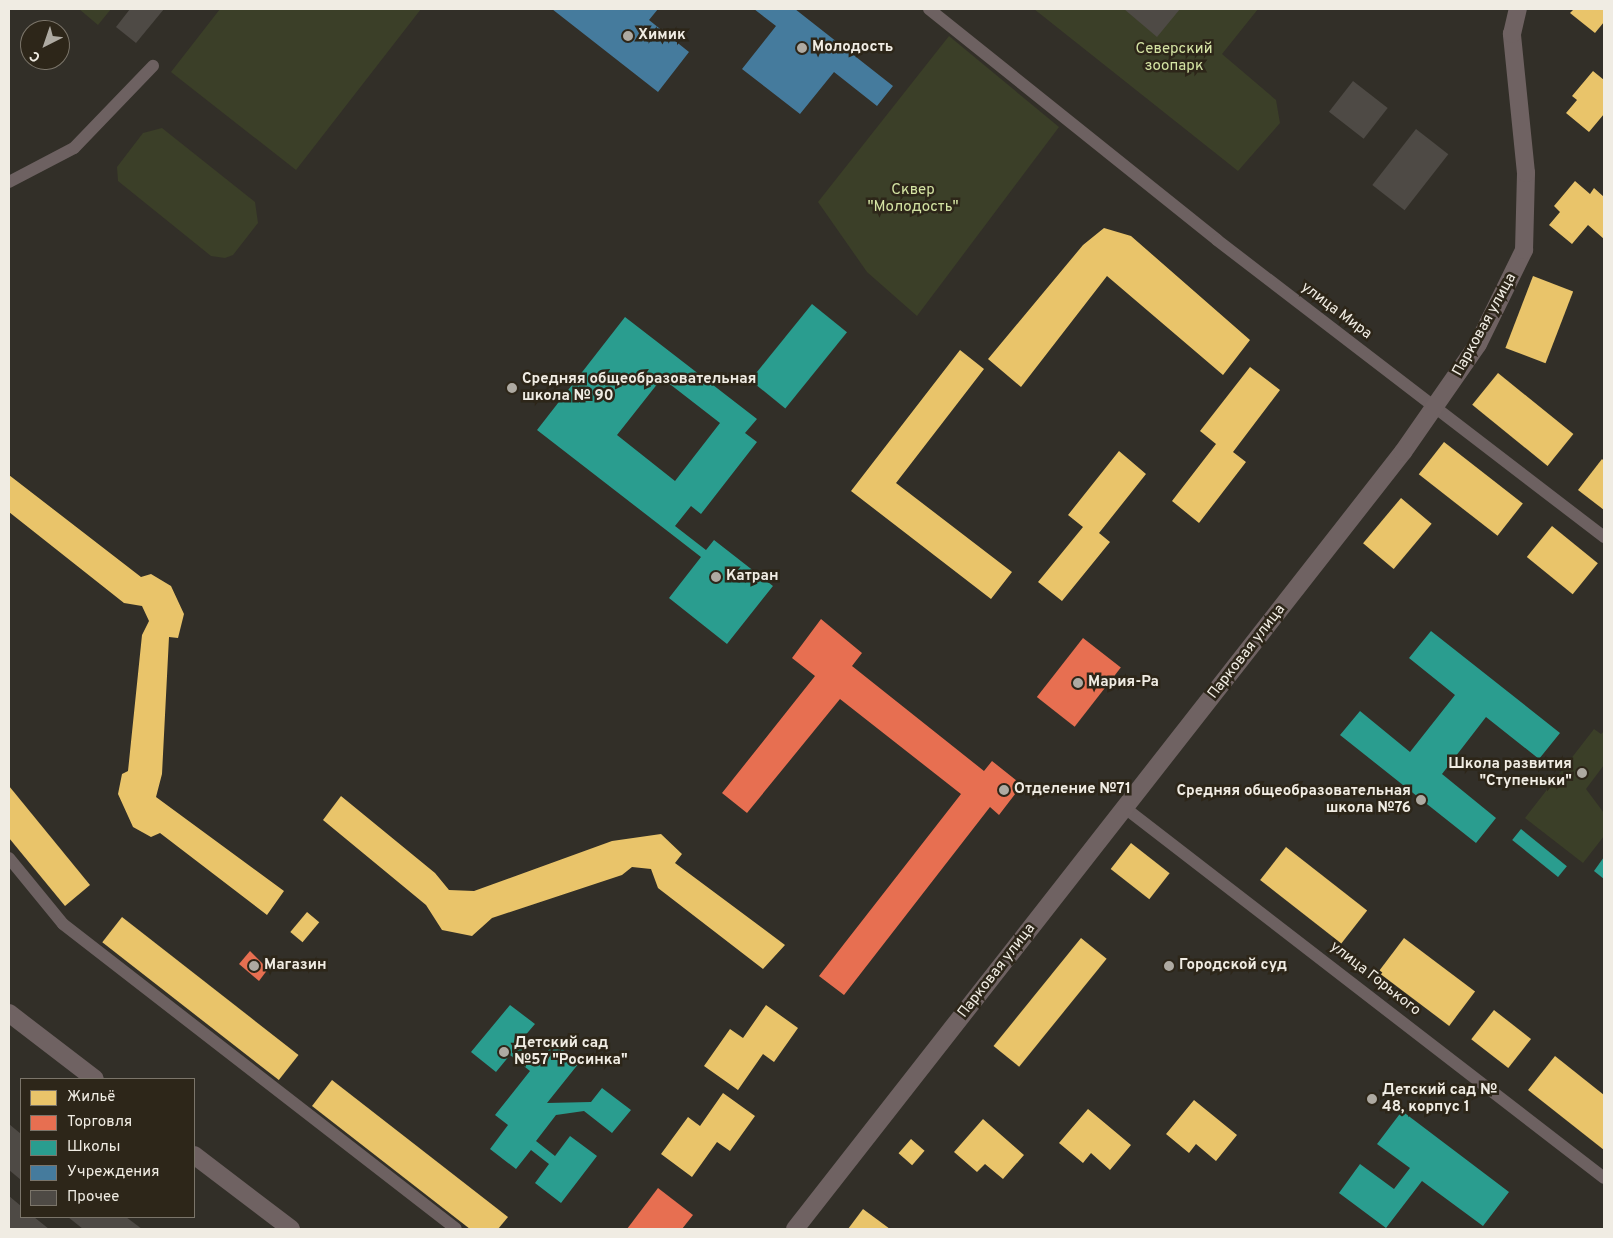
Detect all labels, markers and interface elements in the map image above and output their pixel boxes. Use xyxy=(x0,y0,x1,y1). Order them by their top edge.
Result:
north arrow xyxy=(20,20,70,70)
place label: Химик xyxy=(638,27,686,45)
marker: Химик xyxy=(622,30,634,42)
place label: Молодость xyxy=(812,39,893,57)
park label: Северский зоопарк xyxy=(1136,40,1212,75)
marker: Молодость xyxy=(796,42,808,54)
text: С xyxy=(27,47,44,65)
park label: Сквер "Молодость" xyxy=(867,181,959,216)
street label: Парковая улица xyxy=(1449,270,1521,380)
street label: улица Мира xyxy=(1297,279,1375,343)
place label: Средняя общеобразовательная школа № 90 xyxy=(522,370,756,405)
marker: Средняя общеобразовательная школа № 90 xyxy=(506,382,518,394)
place label: Катран xyxy=(726,568,778,586)
marker: Катран xyxy=(710,571,722,583)
street label: Парковая улица xyxy=(1205,601,1289,703)
place label: Мария-Ра xyxy=(1088,674,1159,692)
marker: Мария-Ра xyxy=(1072,677,1084,689)
place label: Школа развития "Ступеньки" xyxy=(1448,755,1572,790)
marker: Школа развития "Ступеньки" xyxy=(1576,767,1588,779)
place label: Отделение №71 xyxy=(1014,781,1131,799)
place label: Средняя общеобразовательная школа №76 xyxy=(1177,782,1411,817)
marker: Отделение №71 xyxy=(998,784,1010,796)
marker: Средняя общеобразовательная школа №76 xyxy=(1415,794,1427,806)
street label: Парковая улица xyxy=(955,920,1039,1022)
street label: улица Горького xyxy=(1326,938,1424,1020)
place label: Магазин xyxy=(264,957,327,975)
place label: Городской суд xyxy=(1179,957,1287,975)
marker: Магазин xyxy=(248,960,260,972)
marker: Городской суд xyxy=(1163,960,1175,972)
place label: Детский сад №57 "Росинка" xyxy=(514,1034,627,1069)
marker: Детский сад №57 "Росинка" xyxy=(498,1046,510,1058)
legend xyxy=(20,1078,195,1218)
place label: Детский сад № 48, корпус 1 xyxy=(1382,1081,1497,1116)
text: Жильё xyxy=(67,1088,115,1107)
marker: Детский сад № 48, корпус 1 xyxy=(1366,1093,1378,1105)
text: Торговля xyxy=(67,1113,132,1132)
text: Школы xyxy=(67,1138,121,1157)
text: Учреждения xyxy=(67,1163,159,1182)
text: Прочее xyxy=(67,1188,119,1207)

